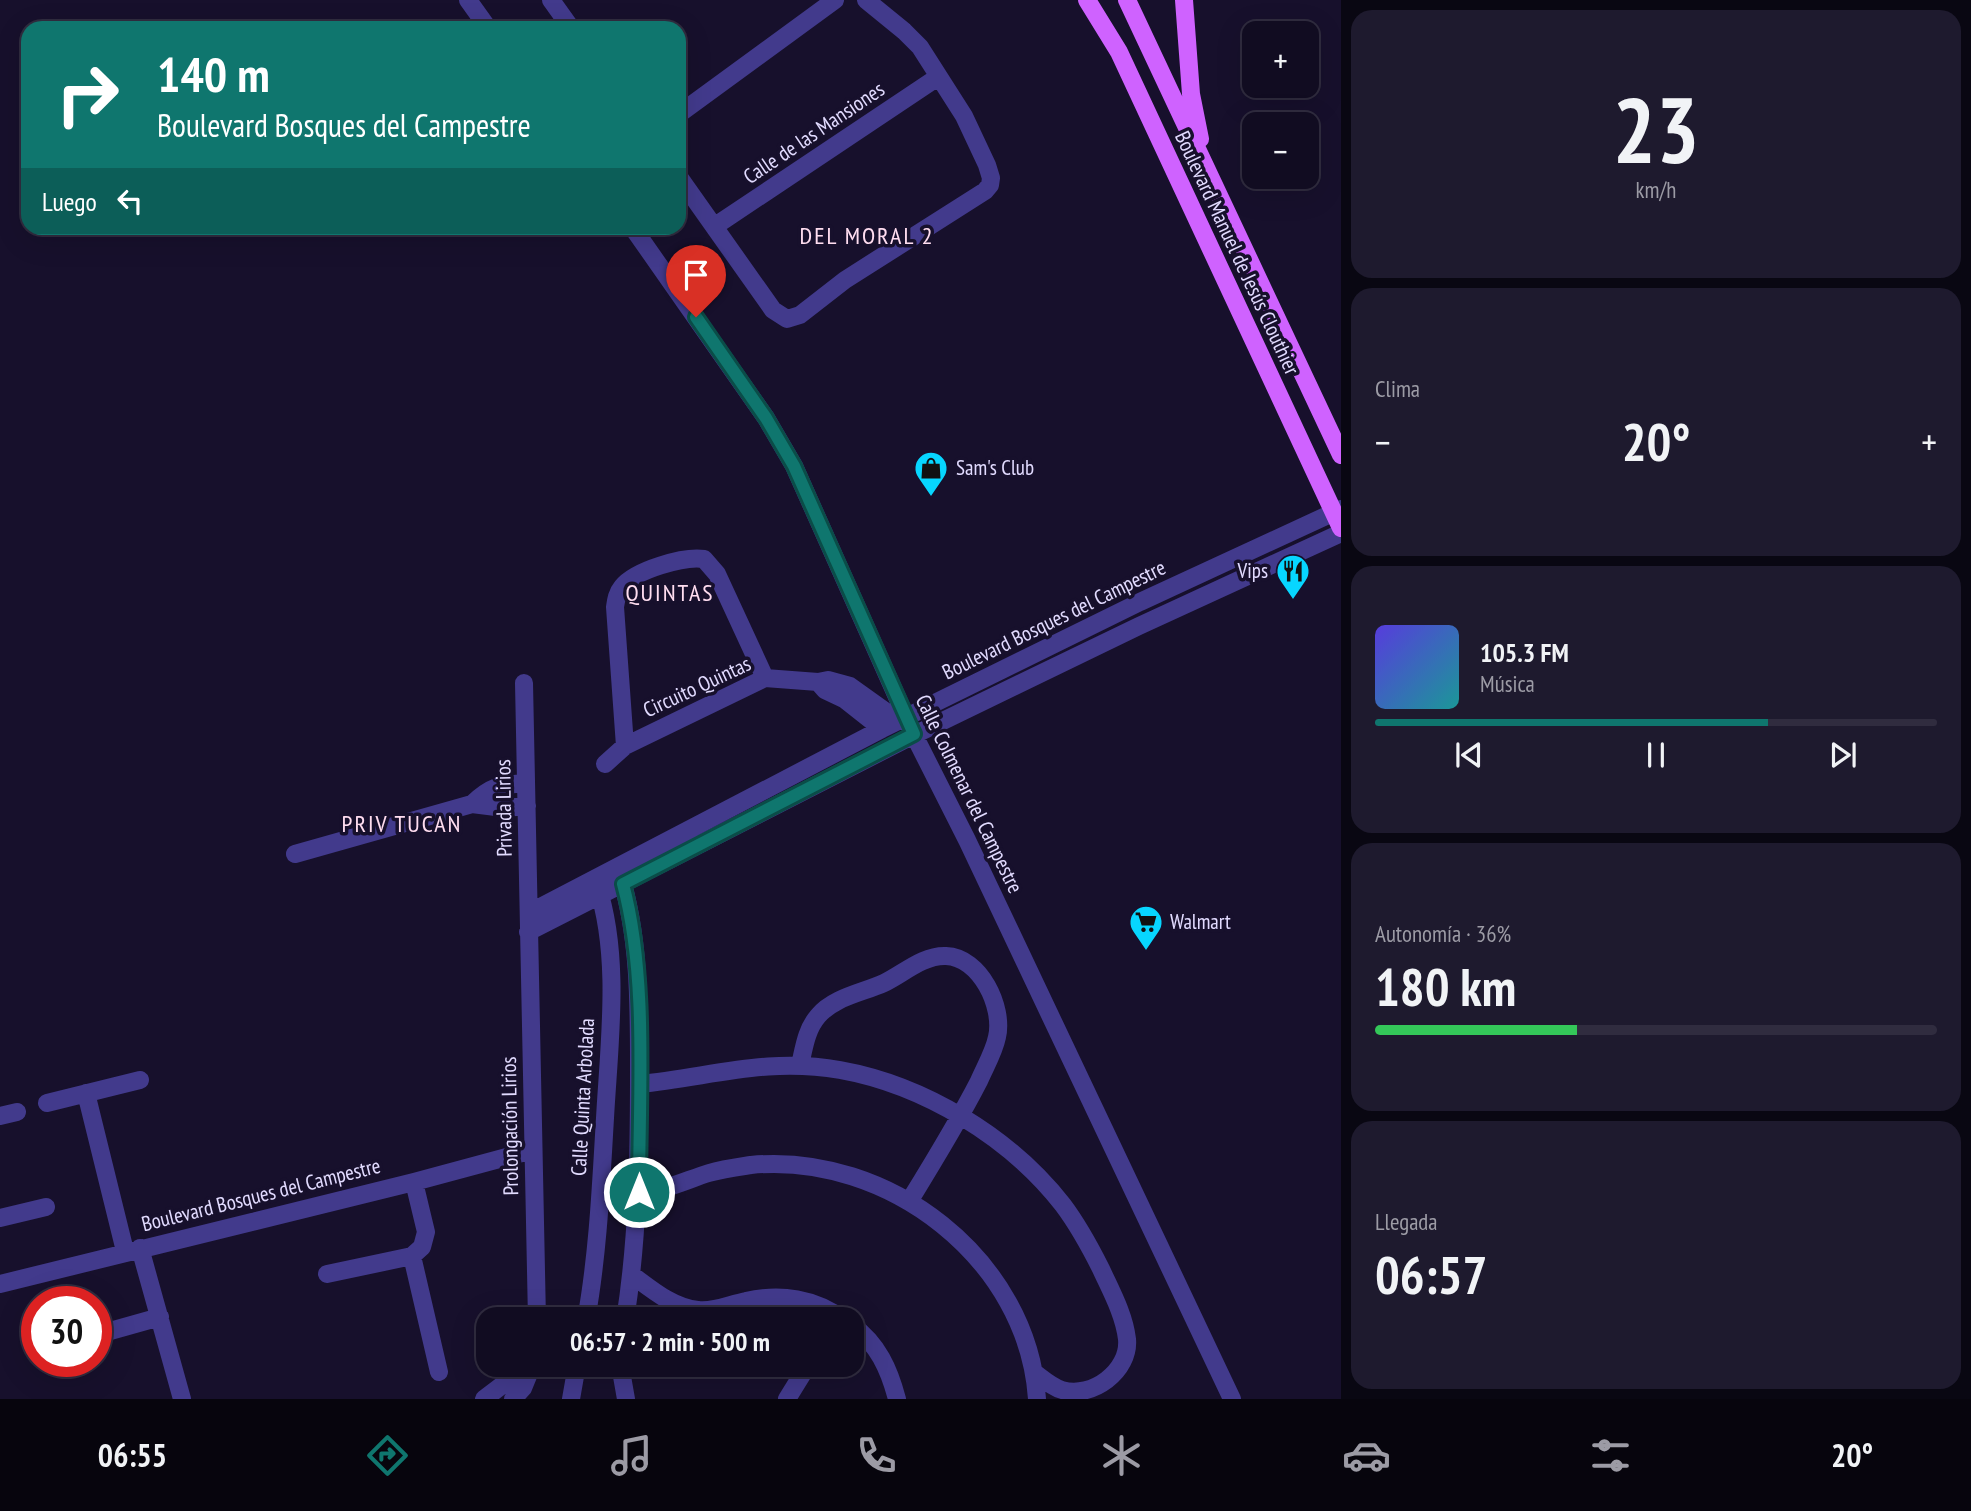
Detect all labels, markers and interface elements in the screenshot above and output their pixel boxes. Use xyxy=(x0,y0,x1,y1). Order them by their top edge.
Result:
map controls xyxy=(1242,21,1319,189)
button: + xyxy=(1242,21,1319,98)
text: 140 m xyxy=(157,42,270,106)
icon: right xyxy=(42,49,133,140)
text: 23 xyxy=(1613,70,1700,188)
street label: Calle de las Mansiones xyxy=(738,75,889,190)
text: Boulevard Bosques del Campestre xyxy=(157,104,531,146)
button: − xyxy=(1242,112,1319,189)
street label: Boulevard Manuel de Jesús Clouthier xyxy=(1169,127,1306,379)
text: km/h xyxy=(1636,175,1676,204)
icon: left xyxy=(111,182,149,220)
text: Luego xyxy=(42,185,97,218)
district label: DEL MORAL 2 xyxy=(800,220,934,251)
pin xyxy=(666,245,726,317)
icon: arrive xyxy=(677,256,715,294)
text: Clima xyxy=(1375,374,1420,403)
text: 20° xyxy=(1622,408,1690,475)
text: − xyxy=(1375,417,1391,466)
text: + xyxy=(1921,417,1937,466)
shop icon: Sam's Club xyxy=(912,449,950,498)
place label: Sam's Club xyxy=(956,454,1034,481)
restaurant icon: Vips xyxy=(1274,552,1312,601)
street label: Boulevard Bosques del Campestre xyxy=(938,554,1170,685)
place label: Vips xyxy=(1236,557,1268,584)
district label: QUINTAS xyxy=(625,577,715,608)
text: 105.3 FM xyxy=(1480,636,1569,669)
street label: Circuito Quintas xyxy=(639,650,755,723)
text: Música xyxy=(1480,669,1535,698)
street label: Calle Colmenar del Campestre xyxy=(910,690,1029,897)
icon: previous xyxy=(1450,736,1488,774)
icon: pause xyxy=(1637,736,1675,774)
icon: next xyxy=(1824,736,1862,774)
street label: Privada Lirios xyxy=(489,759,518,857)
district label: PRIV TUCAN xyxy=(342,808,462,839)
supermarket icon: Walmart xyxy=(1127,903,1165,952)
place label: Walmart xyxy=(1170,908,1231,935)
text: Autonomía · 36% xyxy=(1375,919,1511,948)
text: 180 km xyxy=(1375,953,1516,1020)
street label: Calle Quinta Arbolada xyxy=(565,1017,600,1176)
street label: Prolongación Lirios xyxy=(495,1056,524,1196)
street label: Boulevard Bosques del Campestre xyxy=(139,1152,383,1237)
position arrow xyxy=(602,1155,676,1229)
text: Llegada xyxy=(1375,1207,1438,1236)
text: 06:57 xyxy=(1375,1241,1487,1308)
speed limit sign: 30 xyxy=(21,1286,112,1377)
text: 06:57 · 2 min · 500 m xyxy=(570,1325,770,1358)
icon: directions xyxy=(363,1431,412,1480)
icon: music xyxy=(607,1431,656,1480)
icon: phone xyxy=(852,1431,901,1480)
icon: climate xyxy=(1097,1431,1146,1480)
icon: car xyxy=(1342,1431,1391,1480)
icon: filters xyxy=(1586,1431,1635,1480)
text: 06:55 xyxy=(98,1434,167,1476)
text: 20° xyxy=(1831,1434,1873,1476)

